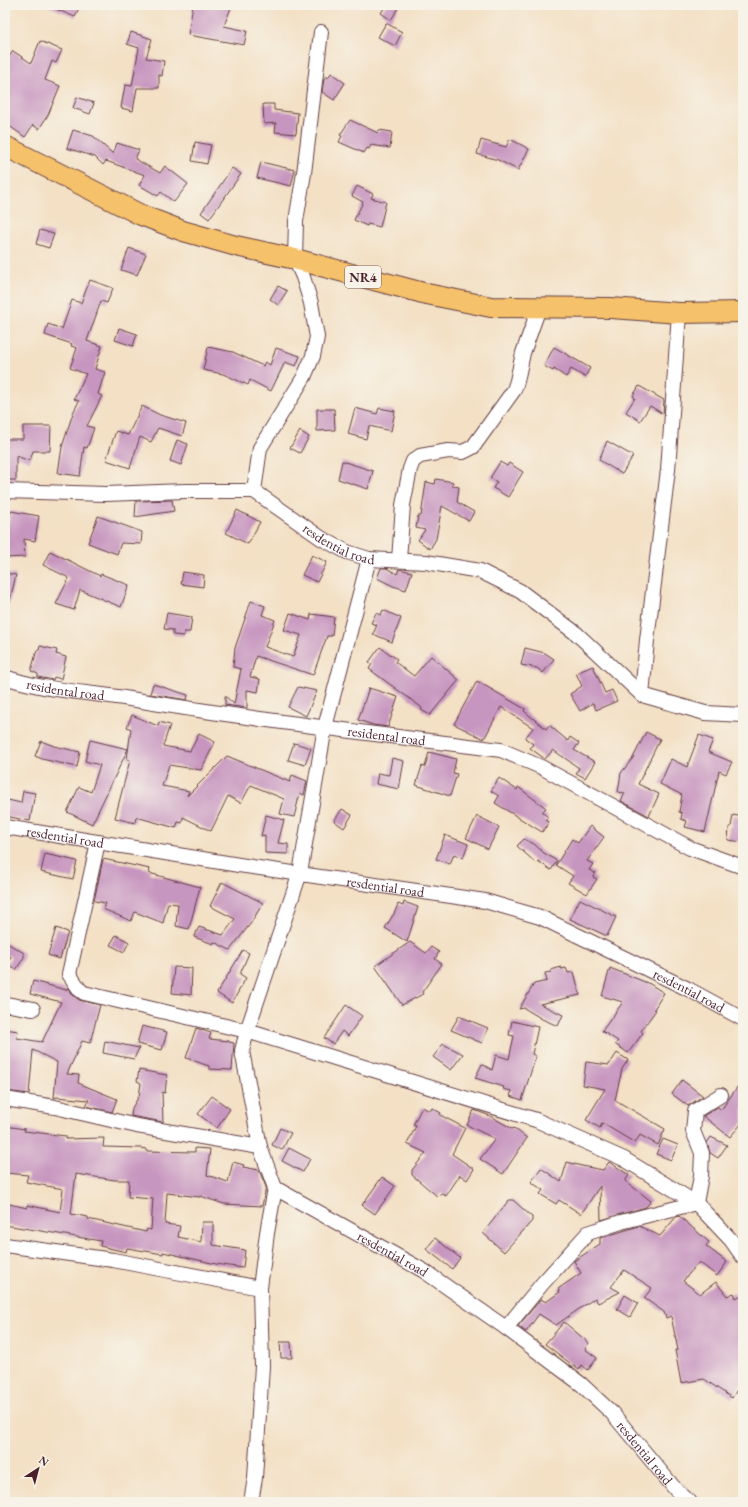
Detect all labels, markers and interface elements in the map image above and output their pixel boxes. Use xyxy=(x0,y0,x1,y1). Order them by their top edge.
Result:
road number: NR4 xyxy=(345,266,381,288)
street label: resdential road xyxy=(299,519,376,568)
street label: residental road xyxy=(25,675,106,704)
street label: residental road xyxy=(346,722,427,749)
street label: resdential road xyxy=(25,822,106,852)
street label: resdential road xyxy=(345,872,426,901)
street label: resdential road xyxy=(650,964,729,1017)
street label: resdential road xyxy=(354,1227,433,1281)
street label: resdential road xyxy=(613,1417,677,1489)
north arrow xyxy=(18,1449,58,1489)
text: N xyxy=(36,1453,52,1469)

